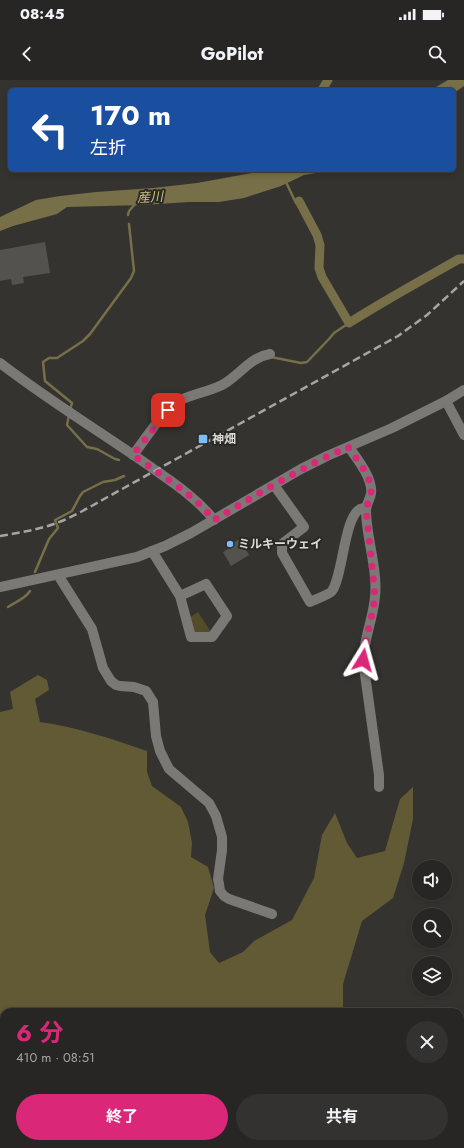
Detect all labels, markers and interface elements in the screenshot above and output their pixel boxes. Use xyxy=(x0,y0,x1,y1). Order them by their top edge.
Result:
text: 08:45 xyxy=(20,3,64,25)
text: GoPilot xyxy=(201,41,263,67)
icon: back xyxy=(16,43,38,65)
icon: search xyxy=(426,43,448,65)
text: 170 m xyxy=(90,95,171,136)
icon: left xyxy=(24,104,76,156)
text: 左折 xyxy=(90,135,126,161)
water label: 産川 xyxy=(137,187,165,207)
pin xyxy=(151,393,185,427)
icon: arrive xyxy=(157,399,179,421)
place label: 神畑 xyxy=(212,430,236,448)
marker: 神畑 xyxy=(197,433,209,445)
place label: ミルキーウェイ xyxy=(238,535,322,553)
marker: ミルキーウェイ xyxy=(225,539,235,549)
position arrow xyxy=(342,639,384,681)
map controls xyxy=(412,860,452,996)
button: sound xyxy=(412,860,452,900)
button: search xyxy=(412,908,452,948)
button: layers xyxy=(412,956,452,996)
text: 6 分 xyxy=(16,1015,63,1050)
button: close xyxy=(406,1021,448,1063)
text: 410 m · 08:51 xyxy=(16,1048,95,1067)
button: 終了 xyxy=(16,1094,228,1140)
button: 共有 xyxy=(236,1094,448,1140)

